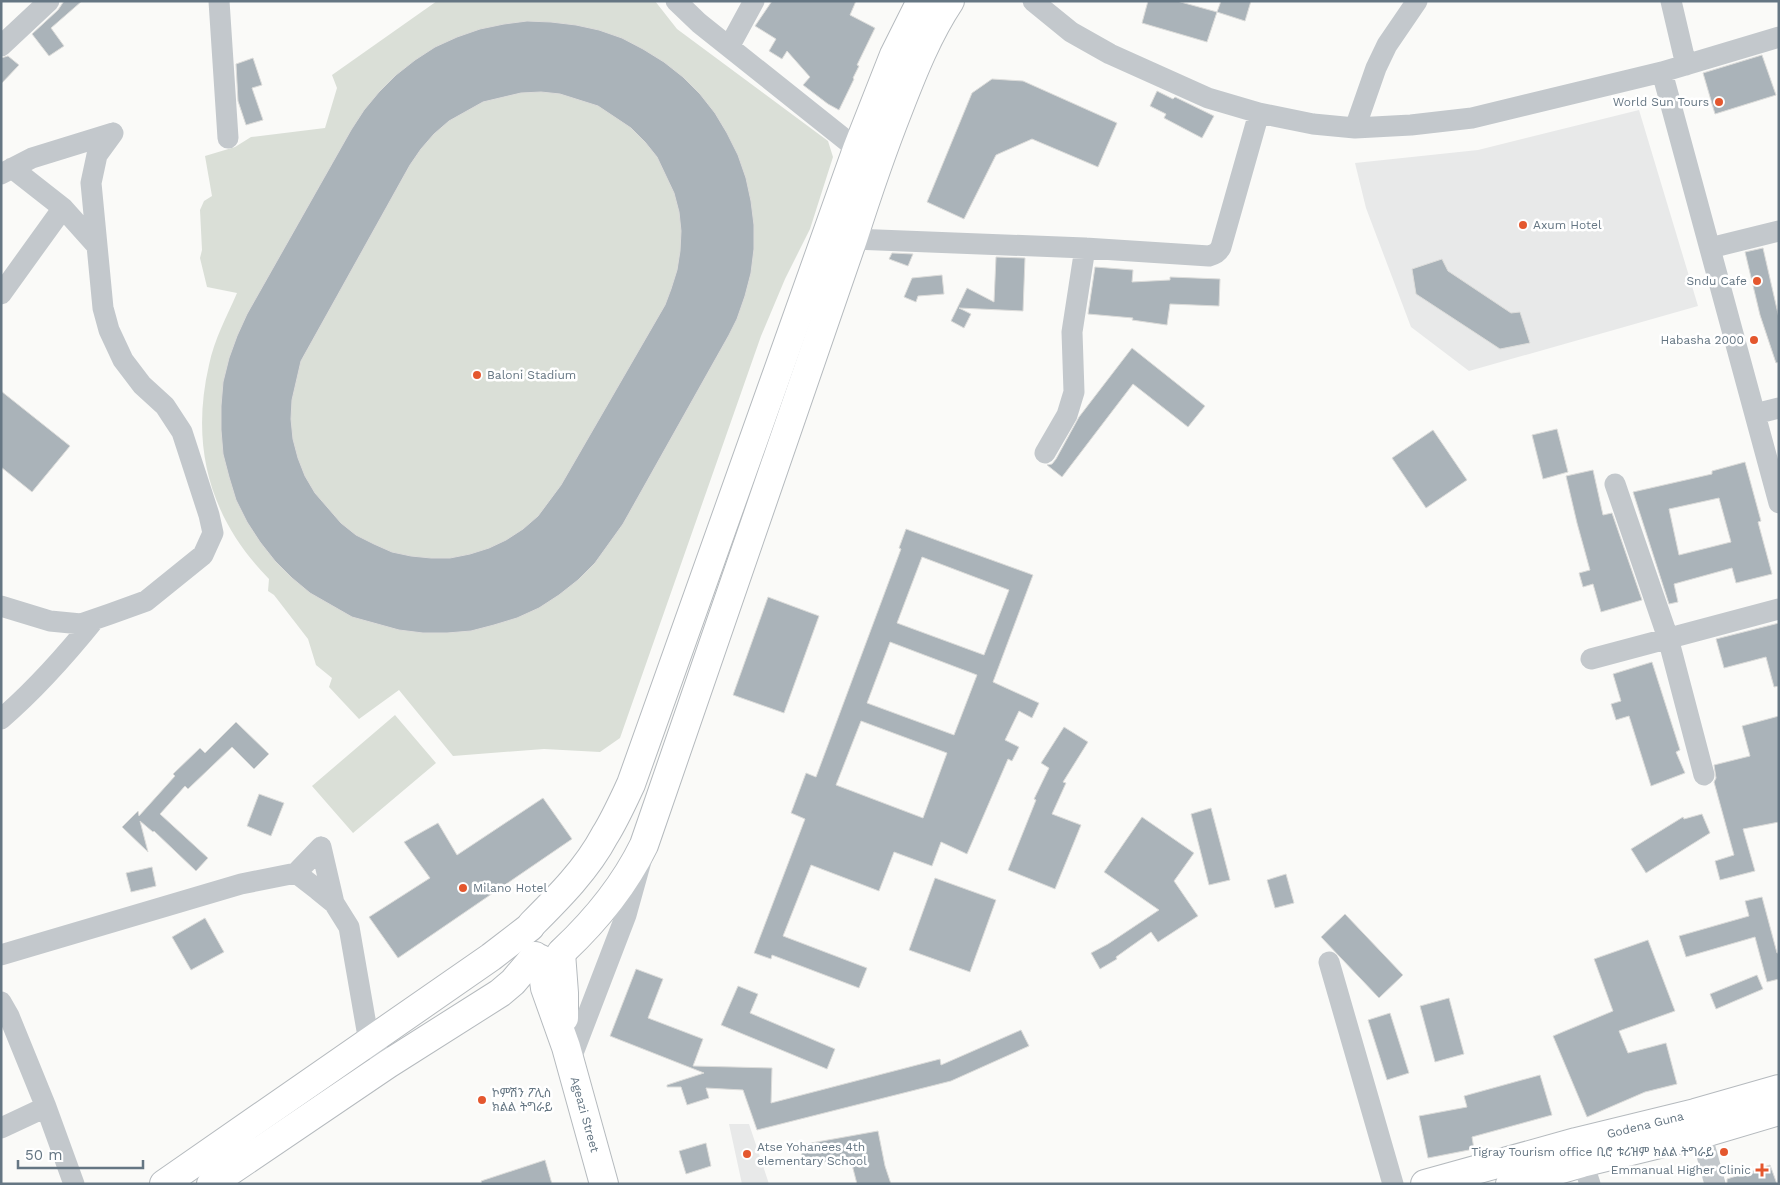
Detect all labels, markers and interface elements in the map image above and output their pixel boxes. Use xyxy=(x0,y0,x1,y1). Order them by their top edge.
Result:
place label: World Sun Tours xyxy=(1613,95,1709,109)
marker: World Sun Tours xyxy=(1713,96,1725,108)
place label: Axum Hotel xyxy=(1533,218,1602,232)
marker: Axum Hotel xyxy=(1517,219,1529,231)
place label: Sndu Cafe xyxy=(1686,274,1747,288)
marker: Sndu Cafe xyxy=(1751,275,1763,287)
place label: Habasha 2000 xyxy=(1660,333,1744,347)
marker: Habasha 2000 xyxy=(1748,334,1760,346)
place label: Baloni Stadium xyxy=(487,368,576,382)
marker: Baloni Stadium xyxy=(471,369,483,381)
place label: Milano Hotel xyxy=(473,881,547,895)
marker: Milano Hotel xyxy=(457,882,469,894)
street label: Ageazi Street xyxy=(568,1075,602,1154)
place label: ኮምሽን ፖሊስ ክልል ትግራይ xyxy=(492,1086,553,1114)
marker: ኮምሽን ፖሊስ ክልል ትግራይ xyxy=(476,1094,488,1106)
street label: Godena Guna xyxy=(1605,1109,1685,1141)
scale bar xyxy=(18,1138,142,1170)
place label: Atse Yohanees 4th elementary School xyxy=(757,1140,867,1168)
place label: Tigray Tourism office ቢሮ ቱሪዝም ክልል ትግራይ xyxy=(1471,1145,1714,1159)
text: 50 m xyxy=(25,1146,62,1164)
marker: Tigray Tourism office ቢሮ ቱሪዝም ክልል ትግራይ xyxy=(1718,1146,1730,1158)
marker: Atse Yohanees 4th elementary School xyxy=(741,1148,753,1160)
place label: Emmanual Higher Clinic xyxy=(1611,1163,1751,1177)
marker: Emmanual Higher Clinic xyxy=(1755,1163,1769,1177)

